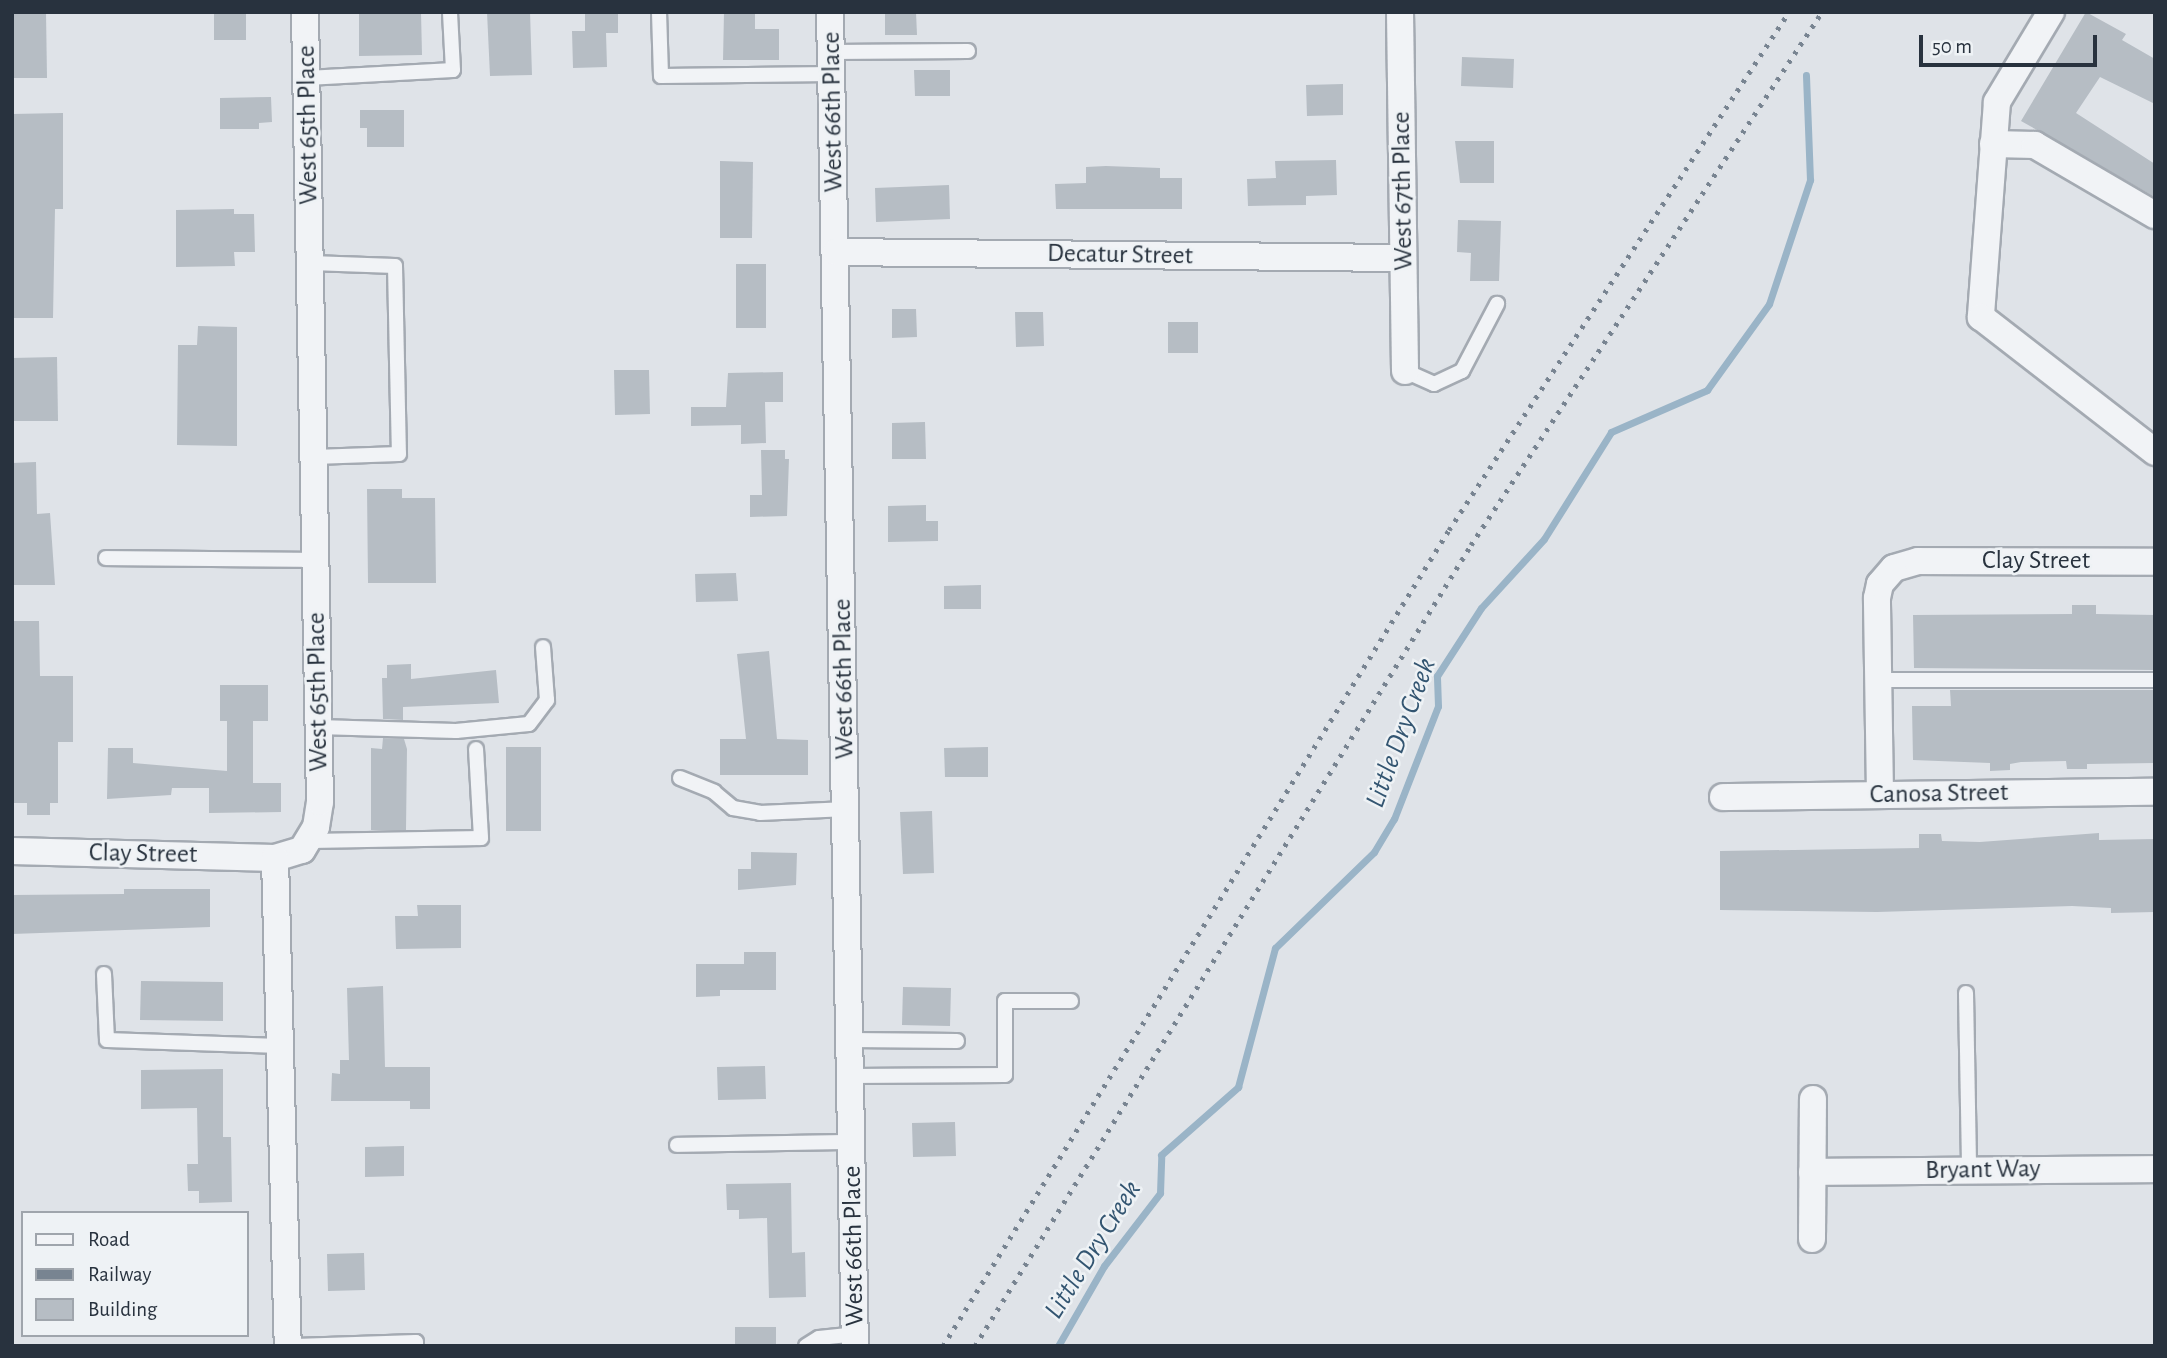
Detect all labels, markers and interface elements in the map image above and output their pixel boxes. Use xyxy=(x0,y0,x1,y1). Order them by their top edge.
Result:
scale bar xyxy=(1922,21,2100,65)
street label: West 66th Place xyxy=(816,31,850,193)
text: 50 m xyxy=(1932,36,1972,57)
street label: West 65th Place xyxy=(291,45,325,205)
street label: West 67th Place xyxy=(1386,111,1420,271)
street label: Decatur Street xyxy=(1047,238,1193,272)
street label: Clay Street xyxy=(1982,545,2090,577)
street label: West 66th Place xyxy=(827,598,861,760)
street label: West 65th Place xyxy=(301,612,335,772)
water label: Little Dry Creek xyxy=(1358,654,1444,812)
street label: Canosa Street xyxy=(1869,777,2009,811)
street label: Clay Street xyxy=(89,837,197,871)
street label: Bryant Way xyxy=(1925,1153,2041,1187)
street label: West 66th Place xyxy=(837,1165,871,1327)
water label: Little Dry Creek xyxy=(1037,1175,1149,1325)
legend xyxy=(21,1211,248,1337)
text: Road xyxy=(88,1229,130,1250)
text: Railway xyxy=(88,1264,151,1285)
text: Building xyxy=(88,1299,157,1320)

